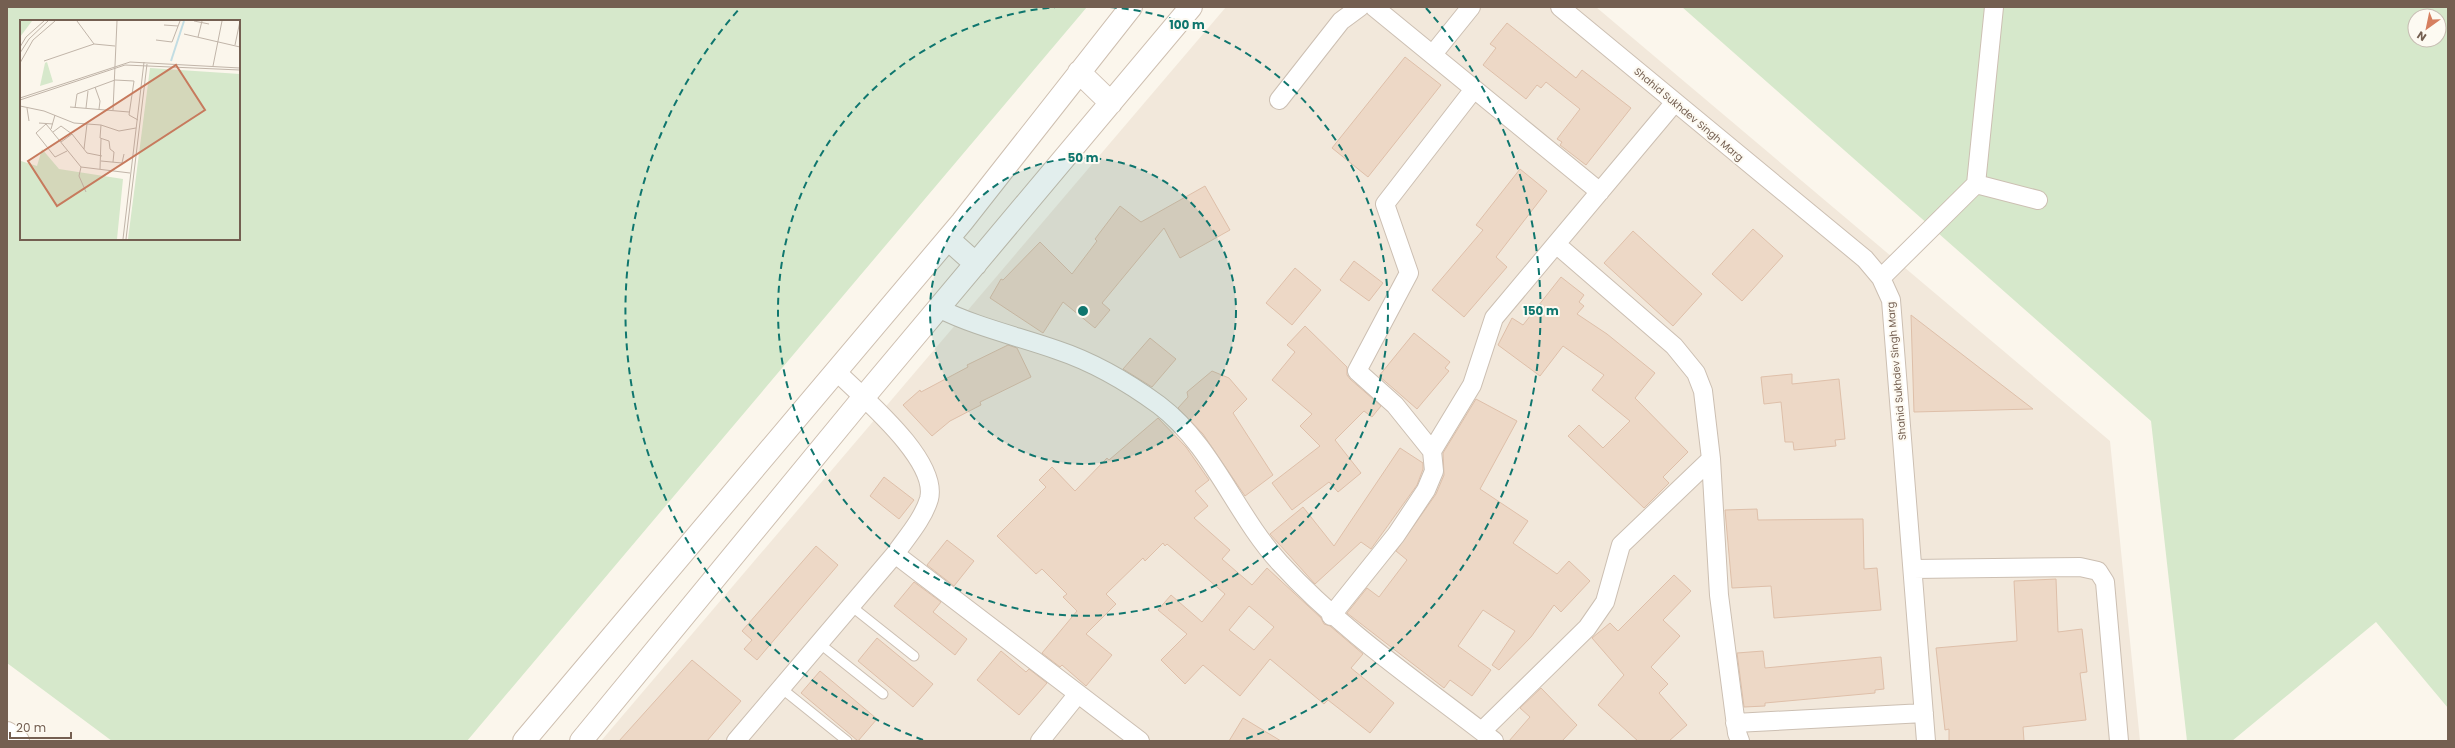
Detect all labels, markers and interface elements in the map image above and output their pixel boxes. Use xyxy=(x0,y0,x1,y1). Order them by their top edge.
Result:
north arrow xyxy=(2407,8,2447,48)
text: 100 m xyxy=(1169,16,1205,33)
inset map xyxy=(20,20,240,240)
text: N xyxy=(2414,27,2429,45)
street label: Shahid Sukhdev Singh Marg xyxy=(1631,64,1747,165)
text: 50 m xyxy=(1068,149,1099,166)
street label: Shahid Sukhdev Singh Marg xyxy=(1883,301,1910,441)
text: 150 m xyxy=(1523,302,1559,319)
centre of rings xyxy=(1076,304,1090,318)
scale bar xyxy=(10,714,71,740)
text: 20 m xyxy=(16,719,46,736)

